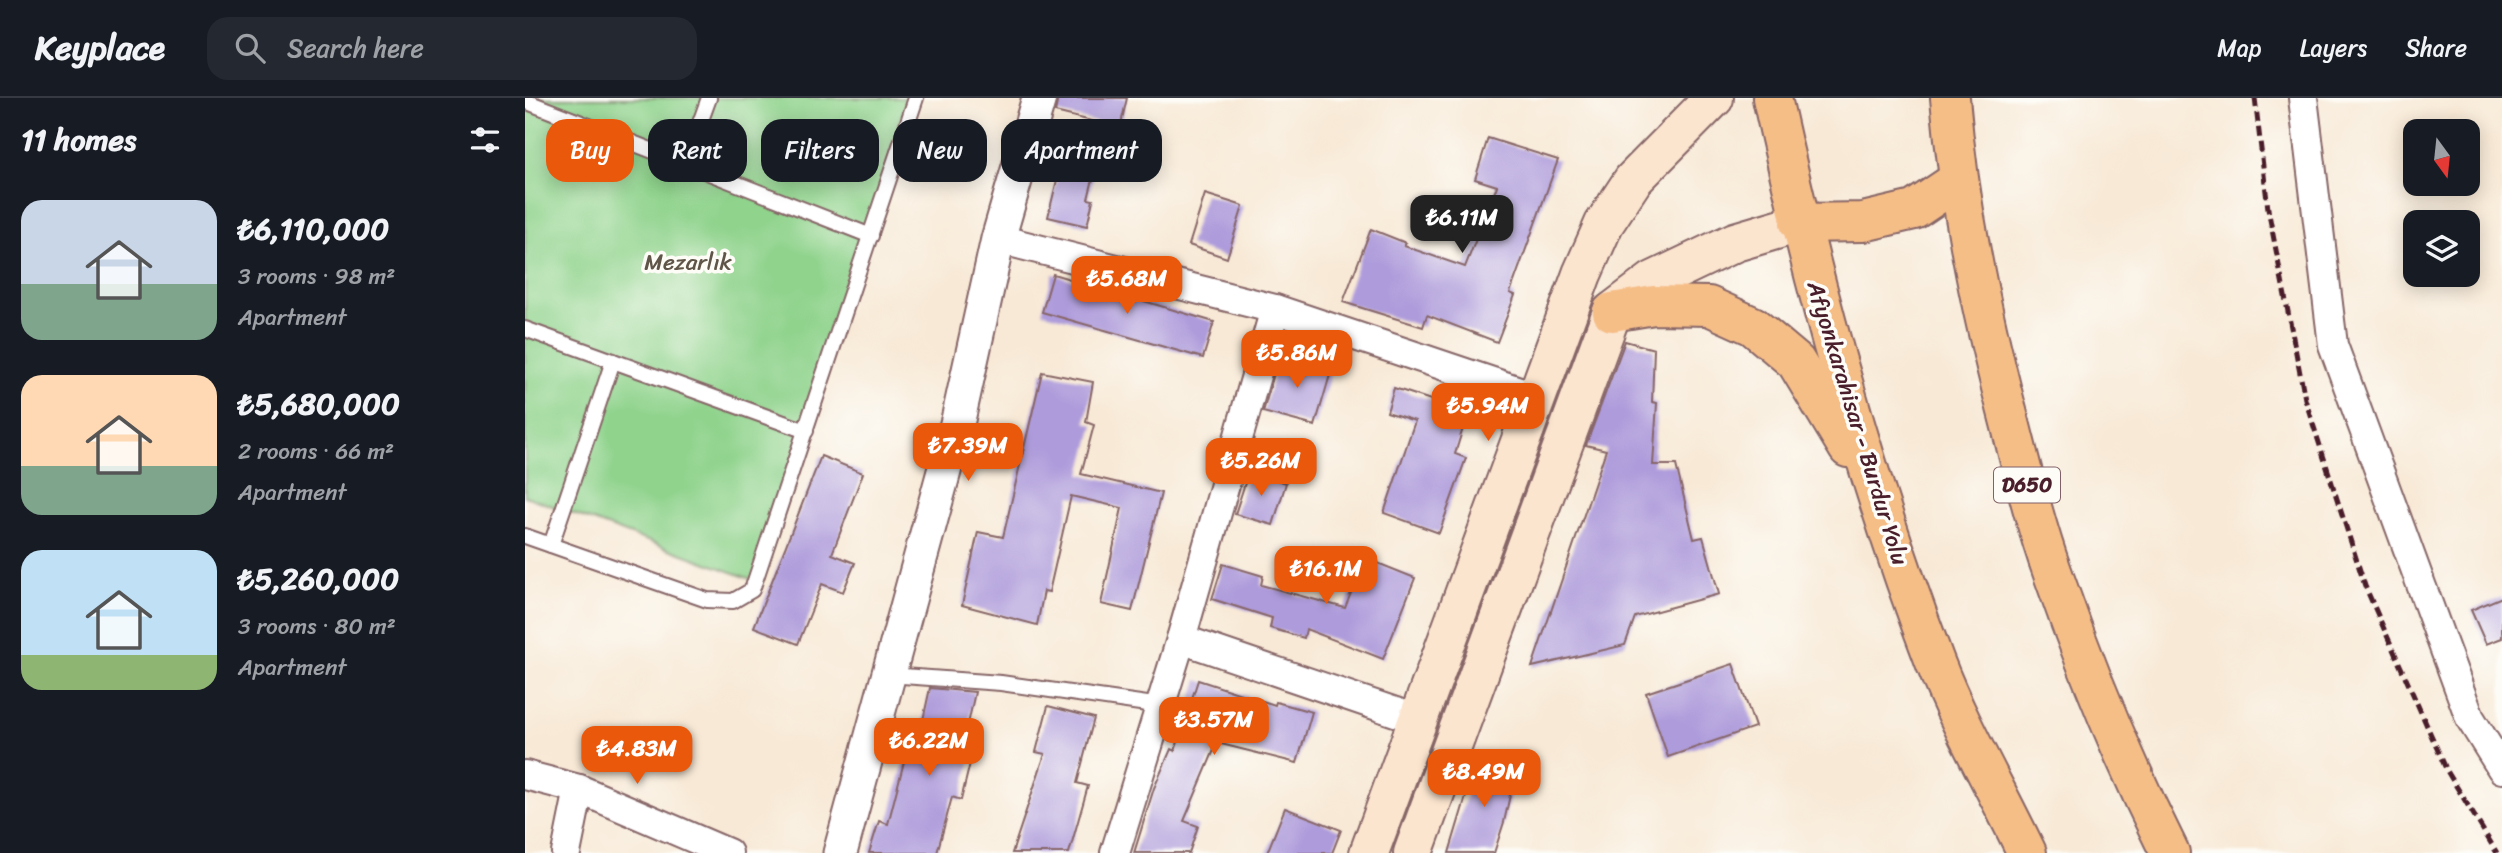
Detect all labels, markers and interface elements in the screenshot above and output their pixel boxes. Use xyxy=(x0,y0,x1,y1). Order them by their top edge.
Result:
search box xyxy=(207,17,697,80)
text: Keyplace xyxy=(35,19,165,77)
text: Search here xyxy=(287,25,424,71)
text: Map xyxy=(2217,27,2262,69)
text: Layers xyxy=(2300,27,2367,69)
text: Share xyxy=(2405,27,2467,69)
icon: search xyxy=(231,29,269,67)
text: 11 homes xyxy=(21,113,136,167)
chip: Buy xyxy=(546,119,634,182)
chip: Rent xyxy=(648,119,747,182)
chip: Filters xyxy=(761,119,879,182)
chip: New xyxy=(893,119,987,182)
chip: Apartment xyxy=(1001,119,1162,182)
north arrow xyxy=(2403,119,2480,196)
map controls xyxy=(2403,119,2480,287)
icon: filters xyxy=(466,121,504,159)
pin: ₺6.11M xyxy=(1405,195,1519,255)
text: ₺6.11M xyxy=(1426,197,1498,238)
text: ₺6,110,000 xyxy=(238,202,389,256)
button: layers xyxy=(2403,210,2480,287)
icon: home xyxy=(77,228,161,312)
park label: Mezarlık xyxy=(644,242,733,283)
text: 3 rooms · 98 m² xyxy=(238,256,395,297)
pin: ₺5.68M xyxy=(1070,256,1184,316)
text: ₺5.68M xyxy=(1087,258,1167,299)
street label: Afyonkarahisar - Burdur Yolu xyxy=(1794,275,1920,570)
text: Apartment xyxy=(238,297,347,338)
pin: ₺5.86M xyxy=(1240,330,1354,390)
text: ₺5.86M xyxy=(1257,332,1337,373)
text: ₺5,680,000 xyxy=(238,377,400,431)
pin: ₺5.94M xyxy=(1431,384,1545,443)
text: ₺5.94M xyxy=(1448,385,1528,426)
icon: home xyxy=(77,403,161,487)
pin: ₺7.39M xyxy=(911,424,1025,483)
text: ₺7.39M xyxy=(929,425,1007,466)
text: 2 rooms · 66 m² xyxy=(238,431,394,472)
pin: ₺5.26M xyxy=(1204,438,1318,498)
text: ₺5.26M xyxy=(1222,440,1300,481)
road number: D650 xyxy=(1994,468,2060,502)
text: Apartment xyxy=(238,472,347,513)
pin: ₺16.1M xyxy=(1269,546,1383,606)
text: ₺16.1M xyxy=(1290,548,1362,589)
text: ₺5,260,000 xyxy=(238,552,399,606)
icon: home xyxy=(77,578,161,662)
text: 3 rooms · 80 m² xyxy=(238,606,396,647)
text: Apartment xyxy=(238,647,347,688)
pin: ₺3.57M xyxy=(1157,698,1271,757)
text: ₺3.57M xyxy=(1175,699,1253,740)
pin: ₺6.22M xyxy=(872,718,986,778)
text: ₺6.22M xyxy=(890,720,968,761)
pin: ₺4.83M xyxy=(580,726,694,786)
text: ₺4.83M xyxy=(597,728,677,769)
pin: ₺8.49M xyxy=(1427,750,1541,809)
text: ₺8.49M xyxy=(1444,751,1524,792)

